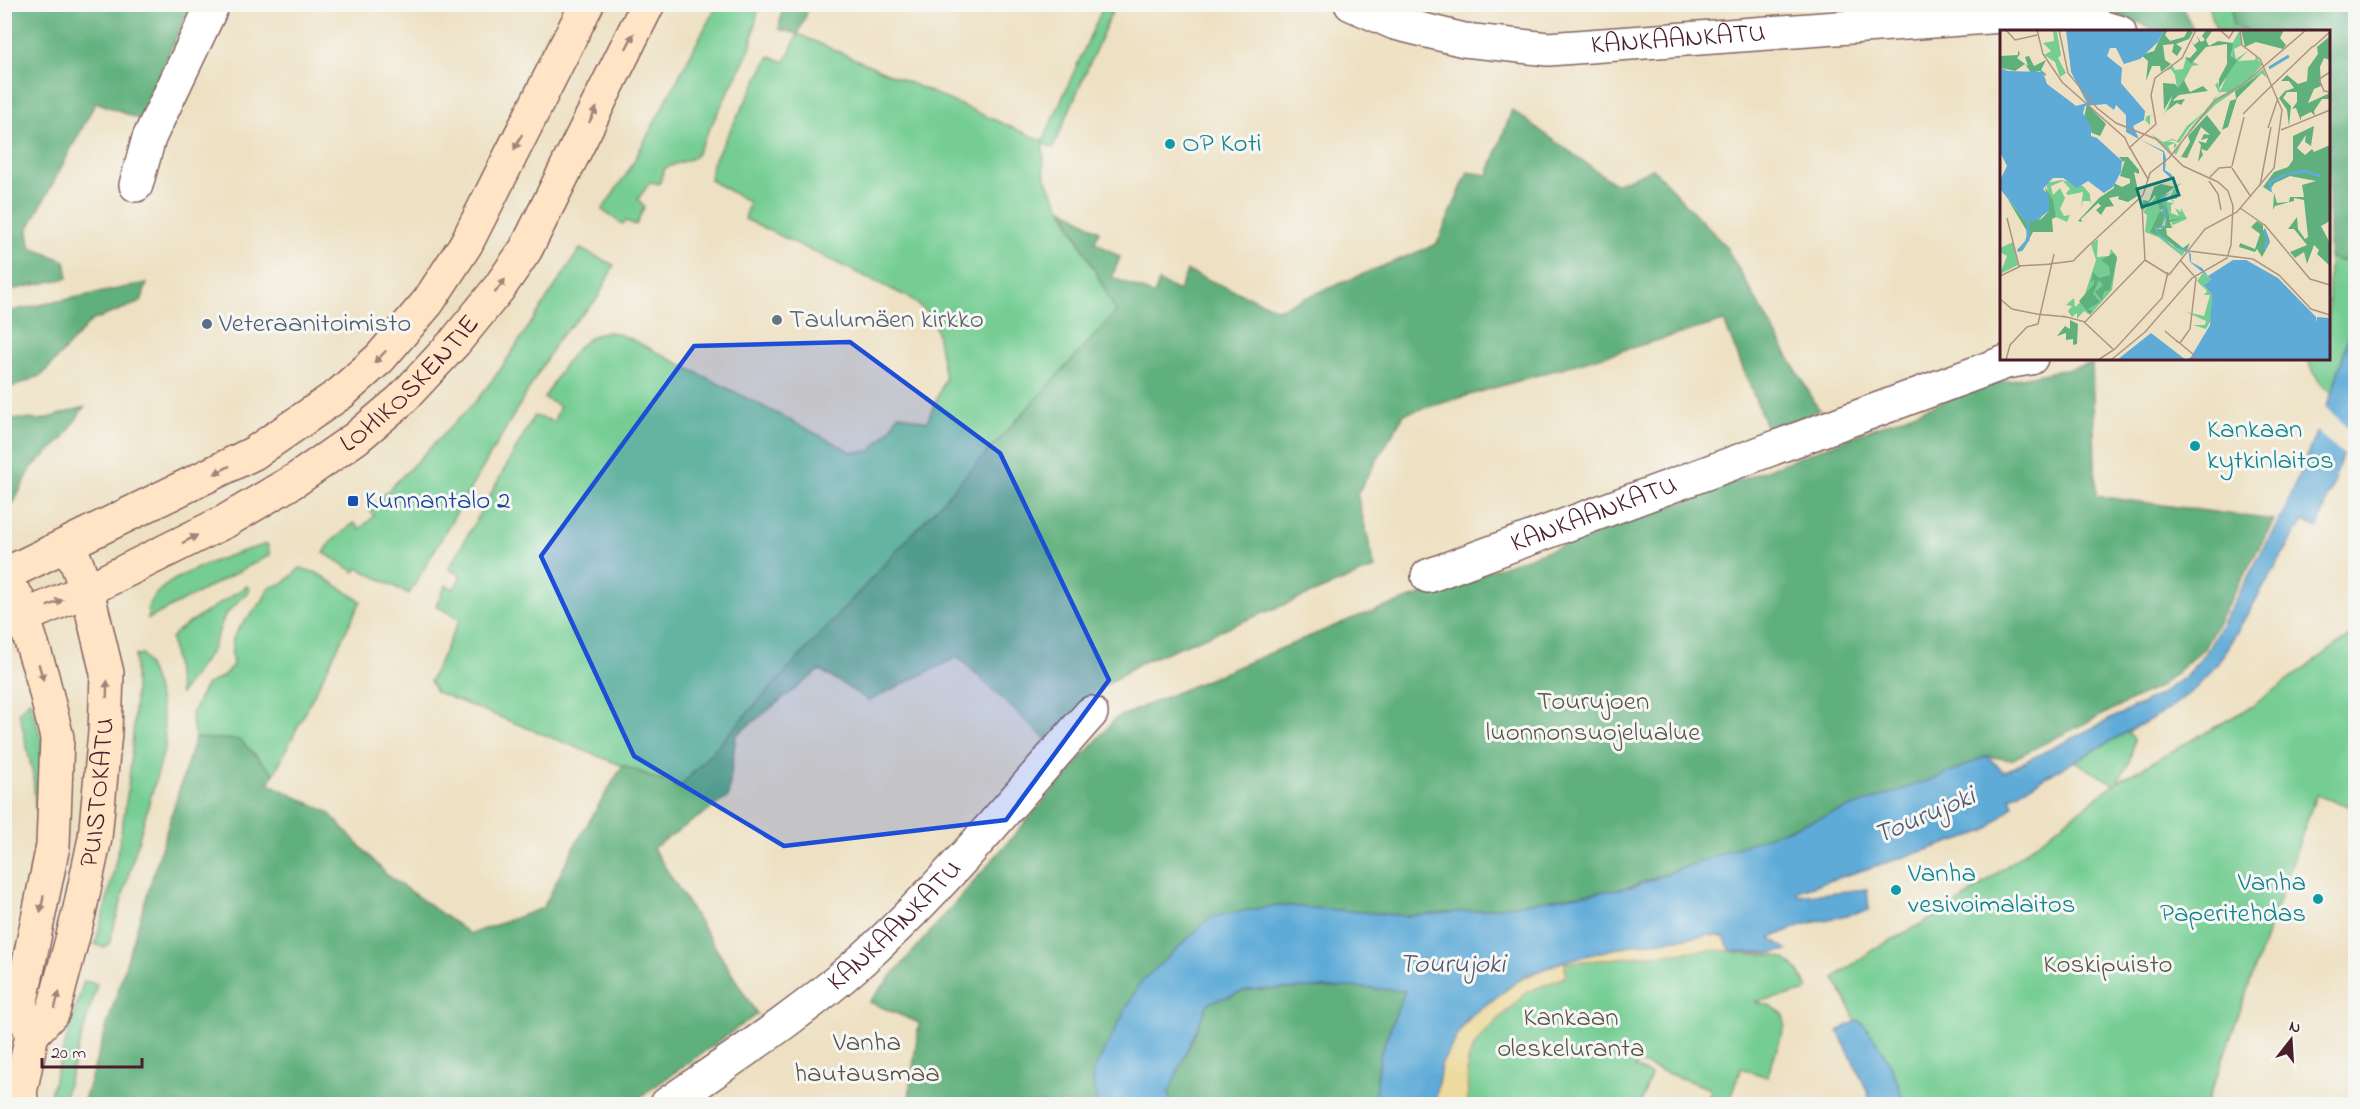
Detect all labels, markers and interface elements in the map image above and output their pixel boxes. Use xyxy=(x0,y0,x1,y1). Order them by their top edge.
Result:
street label: KANKAANKATU xyxy=(1590,14,1767,65)
inset map xyxy=(2000,30,2330,360)
one-way arrow xyxy=(625,32,635,49)
one-way arrow xyxy=(589,106,598,123)
place label: OP Koti xyxy=(1182,125,1262,164)
one-way arrow xyxy=(513,134,522,151)
marker: OP Koti xyxy=(1163,137,1177,151)
one-way arrow xyxy=(494,278,506,293)
place label: Taulumäen kirkko xyxy=(789,301,984,340)
place label: Veteraanitoimisto xyxy=(218,305,411,344)
street label: LOHIKOSKENTIE xyxy=(332,306,489,463)
marker: Taulumäen kirkko xyxy=(770,313,784,327)
marker: Veteraanitoimisto xyxy=(200,317,214,331)
one-way arrow xyxy=(373,350,387,365)
place label: Kankaan kytkinlaitos xyxy=(2207,411,2334,481)
marker: Kankaan kytkinlaitos xyxy=(2188,439,2202,453)
one-way arrow xyxy=(213,465,230,475)
street label: KANKAANKATU xyxy=(1505,466,1683,563)
place label: Kunnantalo 2 xyxy=(365,482,510,521)
marker: Kunnantalo 2 xyxy=(346,494,360,508)
one-way arrow xyxy=(182,534,199,544)
one-way arrow xyxy=(47,598,65,608)
one-way arrow xyxy=(36,663,46,681)
one-way arrow xyxy=(102,680,112,699)
park label: Tourujoen luonnonsuojelualue xyxy=(1486,683,1701,753)
street label: PUISTOKATU xyxy=(70,717,125,871)
water label: Tourujoki xyxy=(1868,776,1985,857)
street label: KANKAANKATU xyxy=(819,851,971,1001)
place label: Vanha vesivoimalaitos xyxy=(1907,855,2076,925)
place label: Vanha Paperitehdas xyxy=(2160,864,2306,934)
marker: Vanha vesivoimalaitos xyxy=(1889,883,1903,897)
marker: Vanha Paperitehdas xyxy=(2311,892,2325,906)
one-way arrow xyxy=(37,894,46,913)
water label: Tourujoki xyxy=(1399,945,1508,986)
park label: Koskipuisto xyxy=(2043,946,2173,985)
one-way arrow xyxy=(53,991,62,1009)
park label: Kankaan oleskeluranta xyxy=(1497,999,1645,1069)
north arrow xyxy=(2261,1010,2321,1070)
text: N xyxy=(2286,1015,2304,1041)
park label: Vanha hautausmaa xyxy=(794,1024,940,1094)
scale bar xyxy=(42,1031,142,1069)
text: 20 m xyxy=(51,1041,86,1067)

